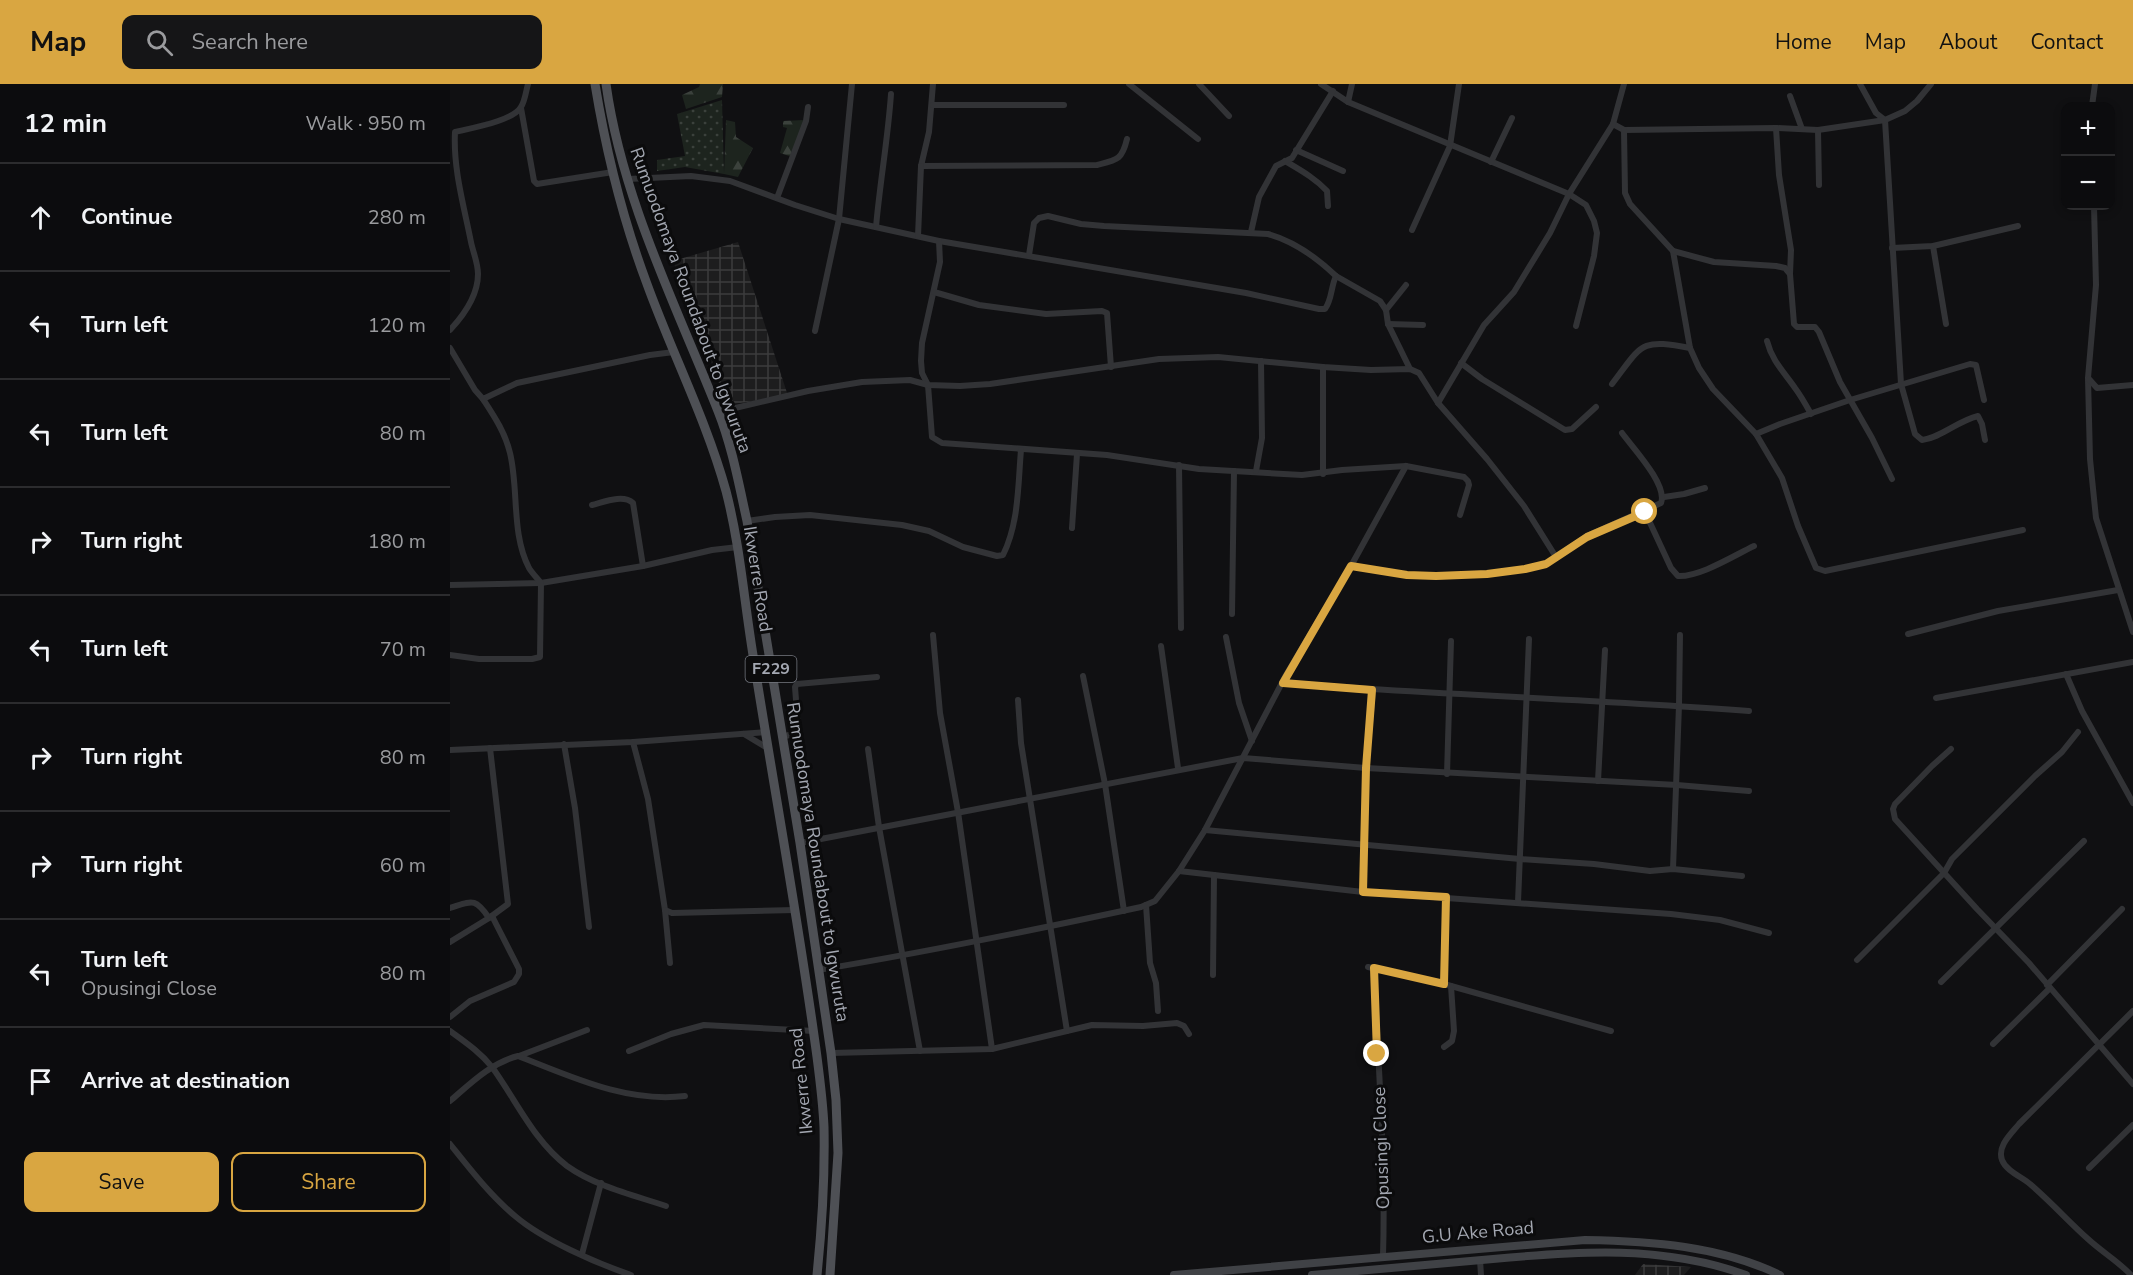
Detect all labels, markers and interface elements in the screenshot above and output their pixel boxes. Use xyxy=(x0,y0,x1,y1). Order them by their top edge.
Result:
search box xyxy=(122,15,542,69)
text: Map xyxy=(30,23,86,61)
icon: search xyxy=(143,26,176,59)
text: Search here xyxy=(191,27,308,57)
text: Home xyxy=(1775,28,1832,56)
text: Map xyxy=(1865,28,1906,56)
text: About xyxy=(1939,28,1997,56)
text: Contact xyxy=(2030,28,2103,56)
map controls xyxy=(2061,102,2115,210)
button: + xyxy=(2061,102,2115,156)
text: 12 min xyxy=(24,106,107,141)
text: Walk · 950 m xyxy=(306,110,426,137)
street label: Rumuodomaya Roundabout to Igwuruta xyxy=(624,144,758,456)
button: − xyxy=(2061,156,2115,210)
icon: ahead xyxy=(24,201,57,234)
text: Continue xyxy=(81,202,172,232)
text: 280 m xyxy=(368,204,426,231)
icon: left xyxy=(24,309,57,342)
text: Turn left xyxy=(81,310,168,340)
text: 120 m xyxy=(368,312,426,339)
icon: left xyxy=(24,417,57,450)
text: Turn left xyxy=(81,418,168,448)
text: 80 m xyxy=(380,420,426,447)
route start xyxy=(1631,498,1657,524)
street label: Ikwerre Road xyxy=(738,524,778,634)
icon: right xyxy=(24,525,57,558)
text: Turn right xyxy=(81,526,182,556)
text: 180 m xyxy=(368,528,426,555)
icon: left xyxy=(24,633,57,666)
text: Turn left xyxy=(81,634,168,664)
text: 70 m xyxy=(380,636,426,663)
road number: F229 xyxy=(746,656,796,682)
street label: Rumuodomaya Roundabout to Igwuruta xyxy=(781,700,855,1024)
icon: right xyxy=(24,741,57,774)
text: Turn right xyxy=(81,742,182,772)
text: 80 m xyxy=(380,744,426,771)
icon: right xyxy=(24,849,57,882)
text: Turn right xyxy=(81,850,182,880)
text: 60 m xyxy=(380,852,426,879)
text: Turn left xyxy=(81,945,168,975)
icon: left xyxy=(24,957,57,990)
text: 80 m xyxy=(380,960,426,987)
text: Opusingi Close xyxy=(81,975,217,1002)
street label: Ikwerre Road xyxy=(783,1027,819,1135)
route end xyxy=(1363,1040,1389,1066)
icon: arrive xyxy=(24,1065,57,1098)
text: Arrive at destination xyxy=(81,1066,290,1096)
street label: Opusingi Close xyxy=(1367,1086,1395,1210)
button: Save xyxy=(24,1152,219,1212)
button: Share xyxy=(231,1152,426,1212)
street label: G.U Ake Road xyxy=(1421,1215,1535,1249)

